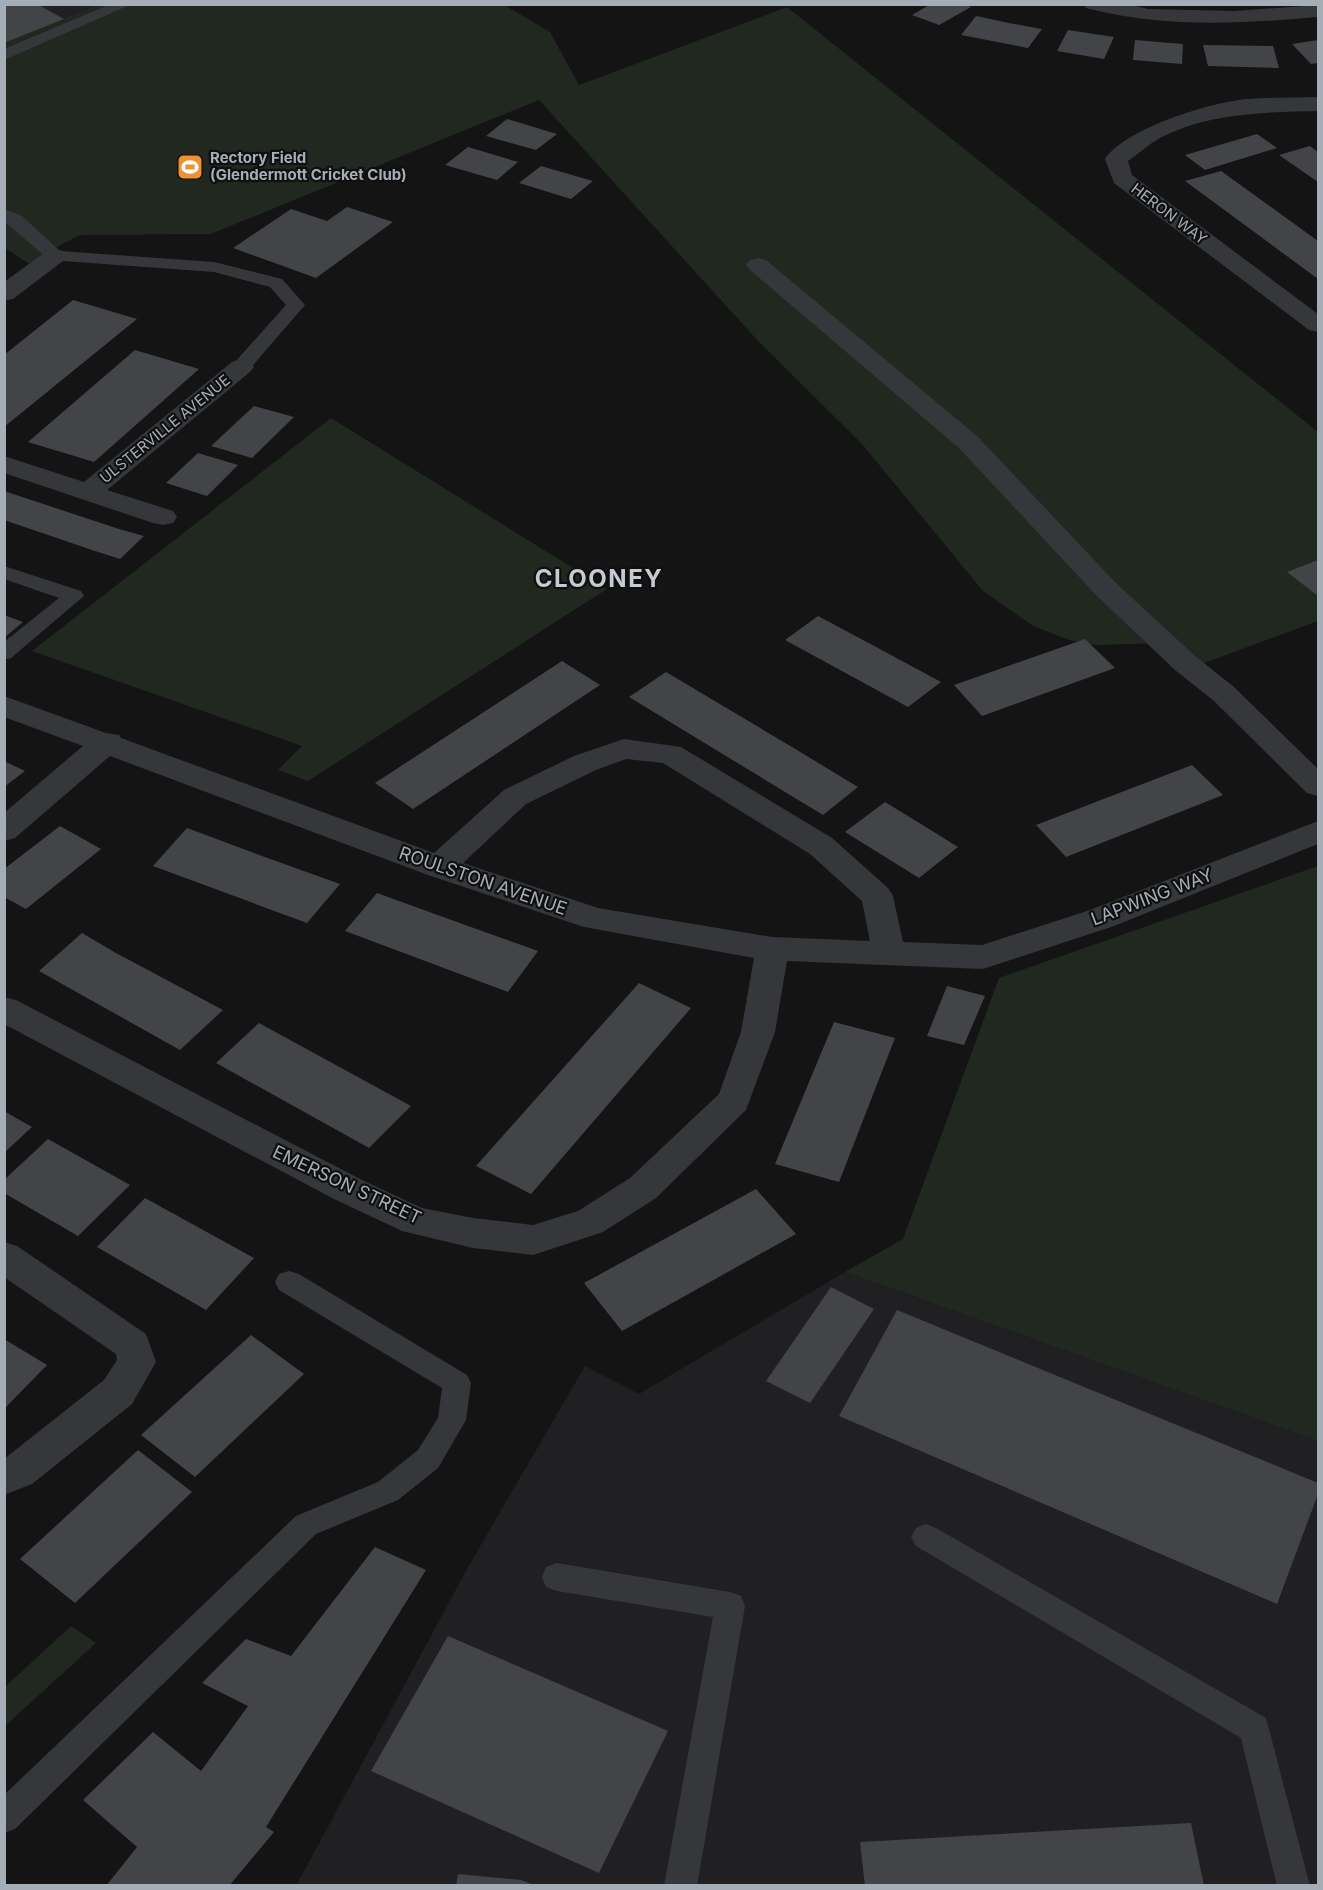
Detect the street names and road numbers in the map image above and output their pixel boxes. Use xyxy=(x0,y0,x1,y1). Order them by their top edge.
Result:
street label: HERON WAY xyxy=(1128,179,1211,248)
street label: ULSTERVILLE AVENUE xyxy=(96,370,234,487)
street label: ROULSTON AVENUE xyxy=(396,842,570,919)
street label: LAPWING WAY xyxy=(1088,864,1216,929)
street label: EMERSON STREET xyxy=(270,1141,425,1228)

